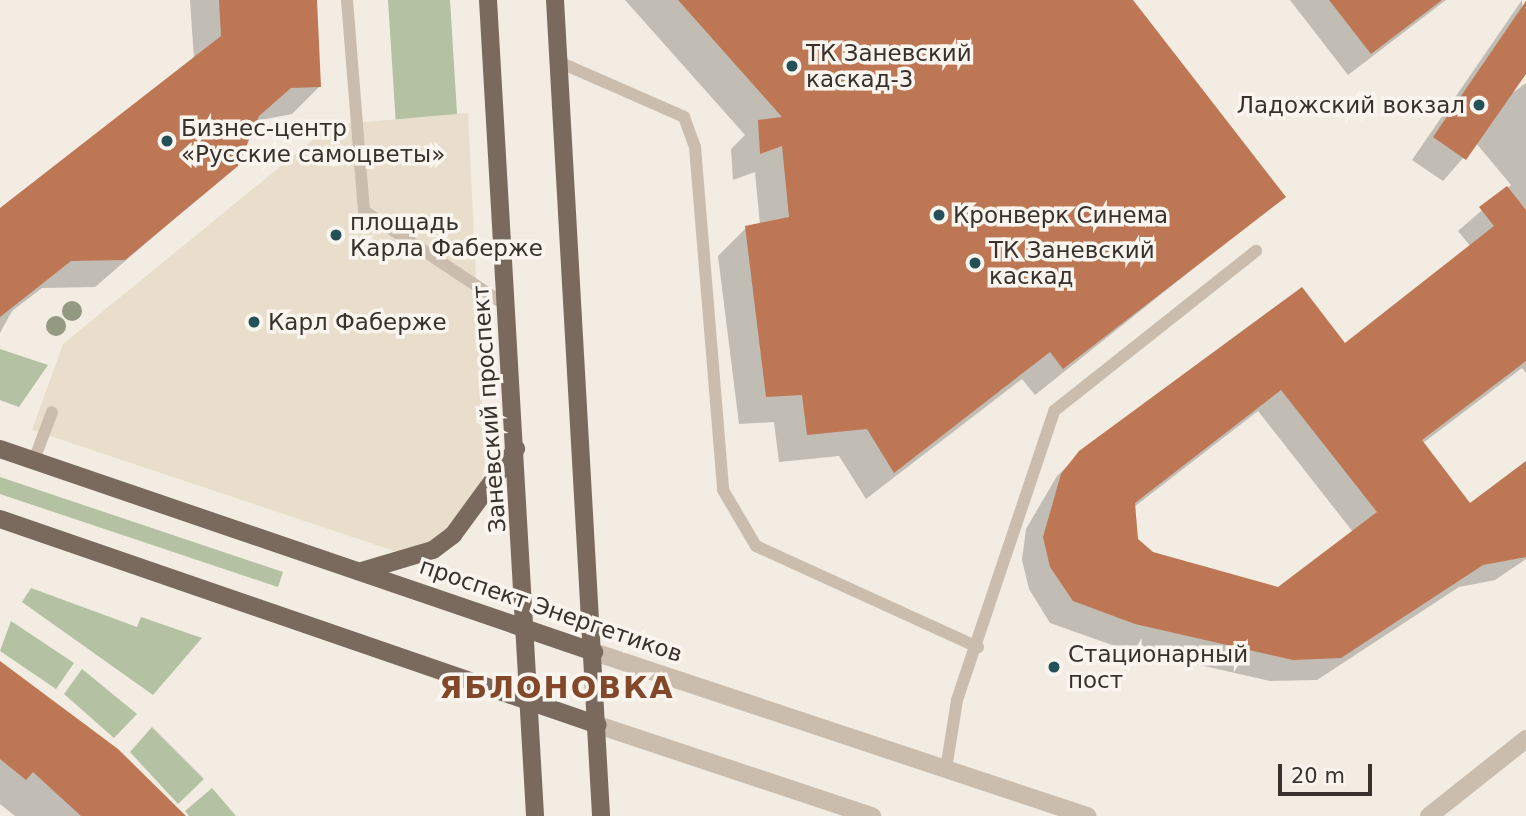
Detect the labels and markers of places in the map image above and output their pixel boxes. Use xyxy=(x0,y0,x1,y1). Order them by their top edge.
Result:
place label: ТК Заневский каскад-3 xyxy=(806,39,972,93)
marker: ТК Заневский каскад-3 xyxy=(784,58,800,74)
place label: Ладожский вокзал xyxy=(1237,91,1465,119)
marker: Ладожский вокзал xyxy=(1471,97,1487,113)
place label: Бизнес-центр «Русские самоцветы» xyxy=(181,114,445,168)
marker: Бизнес-центр «Русские самоцветы» xyxy=(159,133,175,149)
place label: Кронверк Синема xyxy=(953,201,1168,229)
marker: Кронверк Синема xyxy=(931,207,947,223)
place label: площадь Карла Фаберже xyxy=(350,208,543,262)
marker: площадь Карла Фаберже xyxy=(328,227,344,243)
place label: ТК Заневский каскад xyxy=(989,236,1155,290)
marker: ТК Заневский каскад xyxy=(967,255,983,271)
place label: Карл Фаберже xyxy=(268,308,447,336)
marker: Карл Фаберже xyxy=(246,314,262,330)
place label: Стационарный пост xyxy=(1068,640,1248,694)
marker: Стационарный пост xyxy=(1046,659,1062,675)

